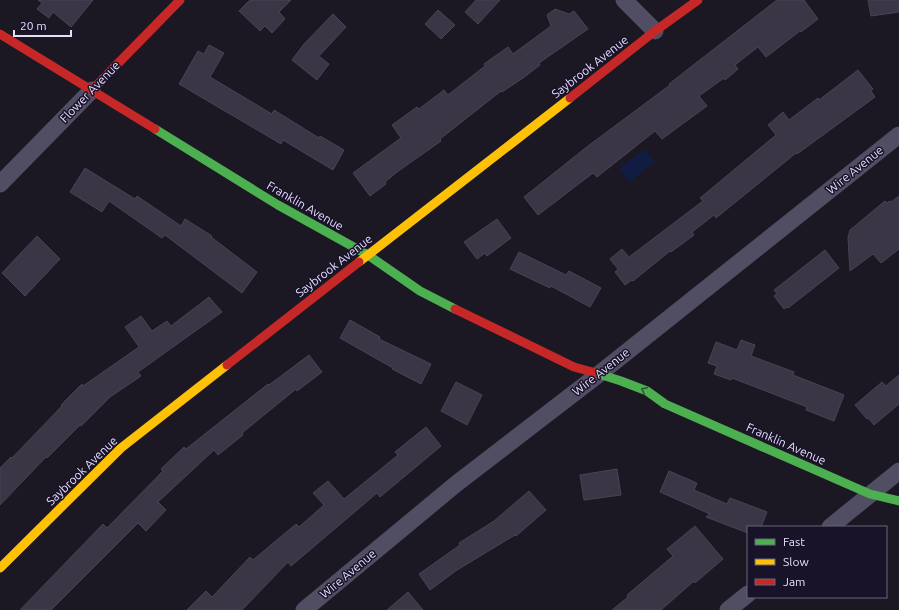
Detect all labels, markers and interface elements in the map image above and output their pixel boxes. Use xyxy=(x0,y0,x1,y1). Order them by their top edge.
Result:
scale bar xyxy=(14,12,71,38)
text: 20 m xyxy=(20,19,47,32)
street label: Saybrook Avenue xyxy=(549,33,630,100)
street label: Flower Avenue xyxy=(57,58,122,125)
street label: Wire Avenue xyxy=(824,143,885,196)
street label: Franklin Avenue xyxy=(265,178,346,233)
street label: Saybrook Avenue xyxy=(293,232,374,299)
street label: Wire Avenue xyxy=(570,345,632,398)
one-way arrow xyxy=(641,387,648,395)
street label: Franklin Avenue xyxy=(744,420,828,467)
street label: Saybrook Avenue xyxy=(44,434,120,508)
legend xyxy=(747,526,887,598)
text: Fast xyxy=(783,535,805,548)
street label: Wire Avenue xyxy=(317,547,378,601)
text: Slow xyxy=(783,555,809,568)
text: Jam xyxy=(783,575,805,588)

